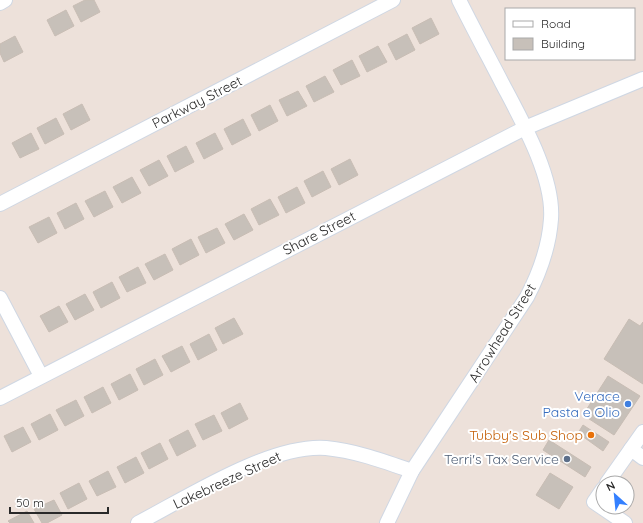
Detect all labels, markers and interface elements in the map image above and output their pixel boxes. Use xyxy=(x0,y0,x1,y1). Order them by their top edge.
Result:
legend xyxy=(505,8,635,60)
text: Road xyxy=(541,16,571,31)
text: Building xyxy=(541,36,585,51)
street label: Parkway Street xyxy=(149,71,245,132)
street label: Share Street xyxy=(280,207,359,259)
street label: Arrowhead Street xyxy=(464,280,540,386)
place label: Verace Pasta e Olio xyxy=(542,387,620,421)
marker: Verace Pasta e Olio xyxy=(623,399,633,409)
place label: Tubby's Sub Shop xyxy=(469,426,583,444)
marker: Tubby's Sub Shop xyxy=(586,430,596,440)
street label: Lakebreeze Street xyxy=(170,447,284,513)
place label: Terri's Tax Service xyxy=(444,450,559,468)
marker: Terri's Tax Service xyxy=(562,454,572,464)
north arrow xyxy=(595,475,635,515)
text: N xyxy=(604,478,617,494)
scale bar xyxy=(10,489,108,515)
text: 50 m xyxy=(16,495,44,510)

